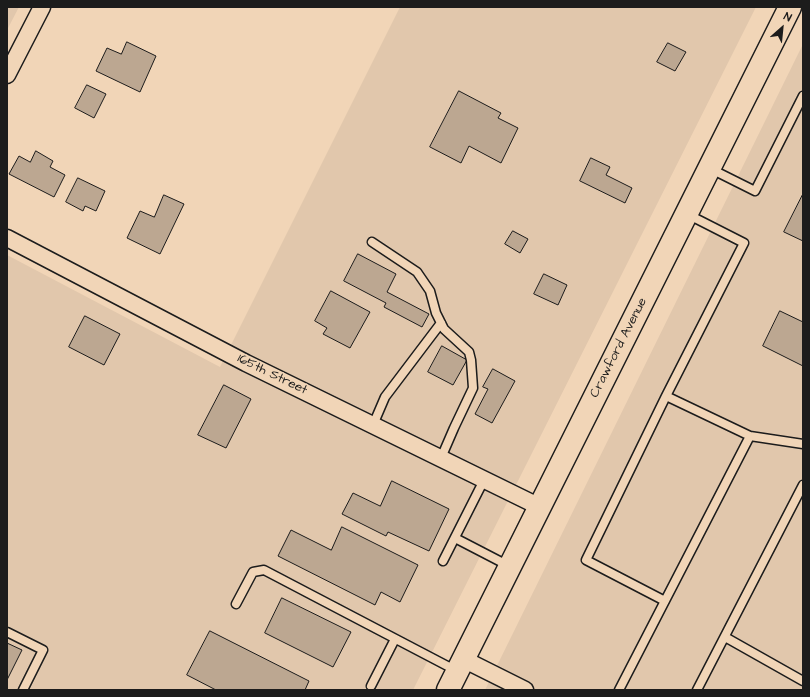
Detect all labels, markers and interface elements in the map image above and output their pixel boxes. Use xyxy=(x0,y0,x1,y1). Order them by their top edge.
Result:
north arrow xyxy=(762,8,802,48)
text: N xyxy=(781,9,794,25)
street label: Crawford Avenue xyxy=(587,296,651,400)
street label: 165th Street xyxy=(234,351,310,399)

